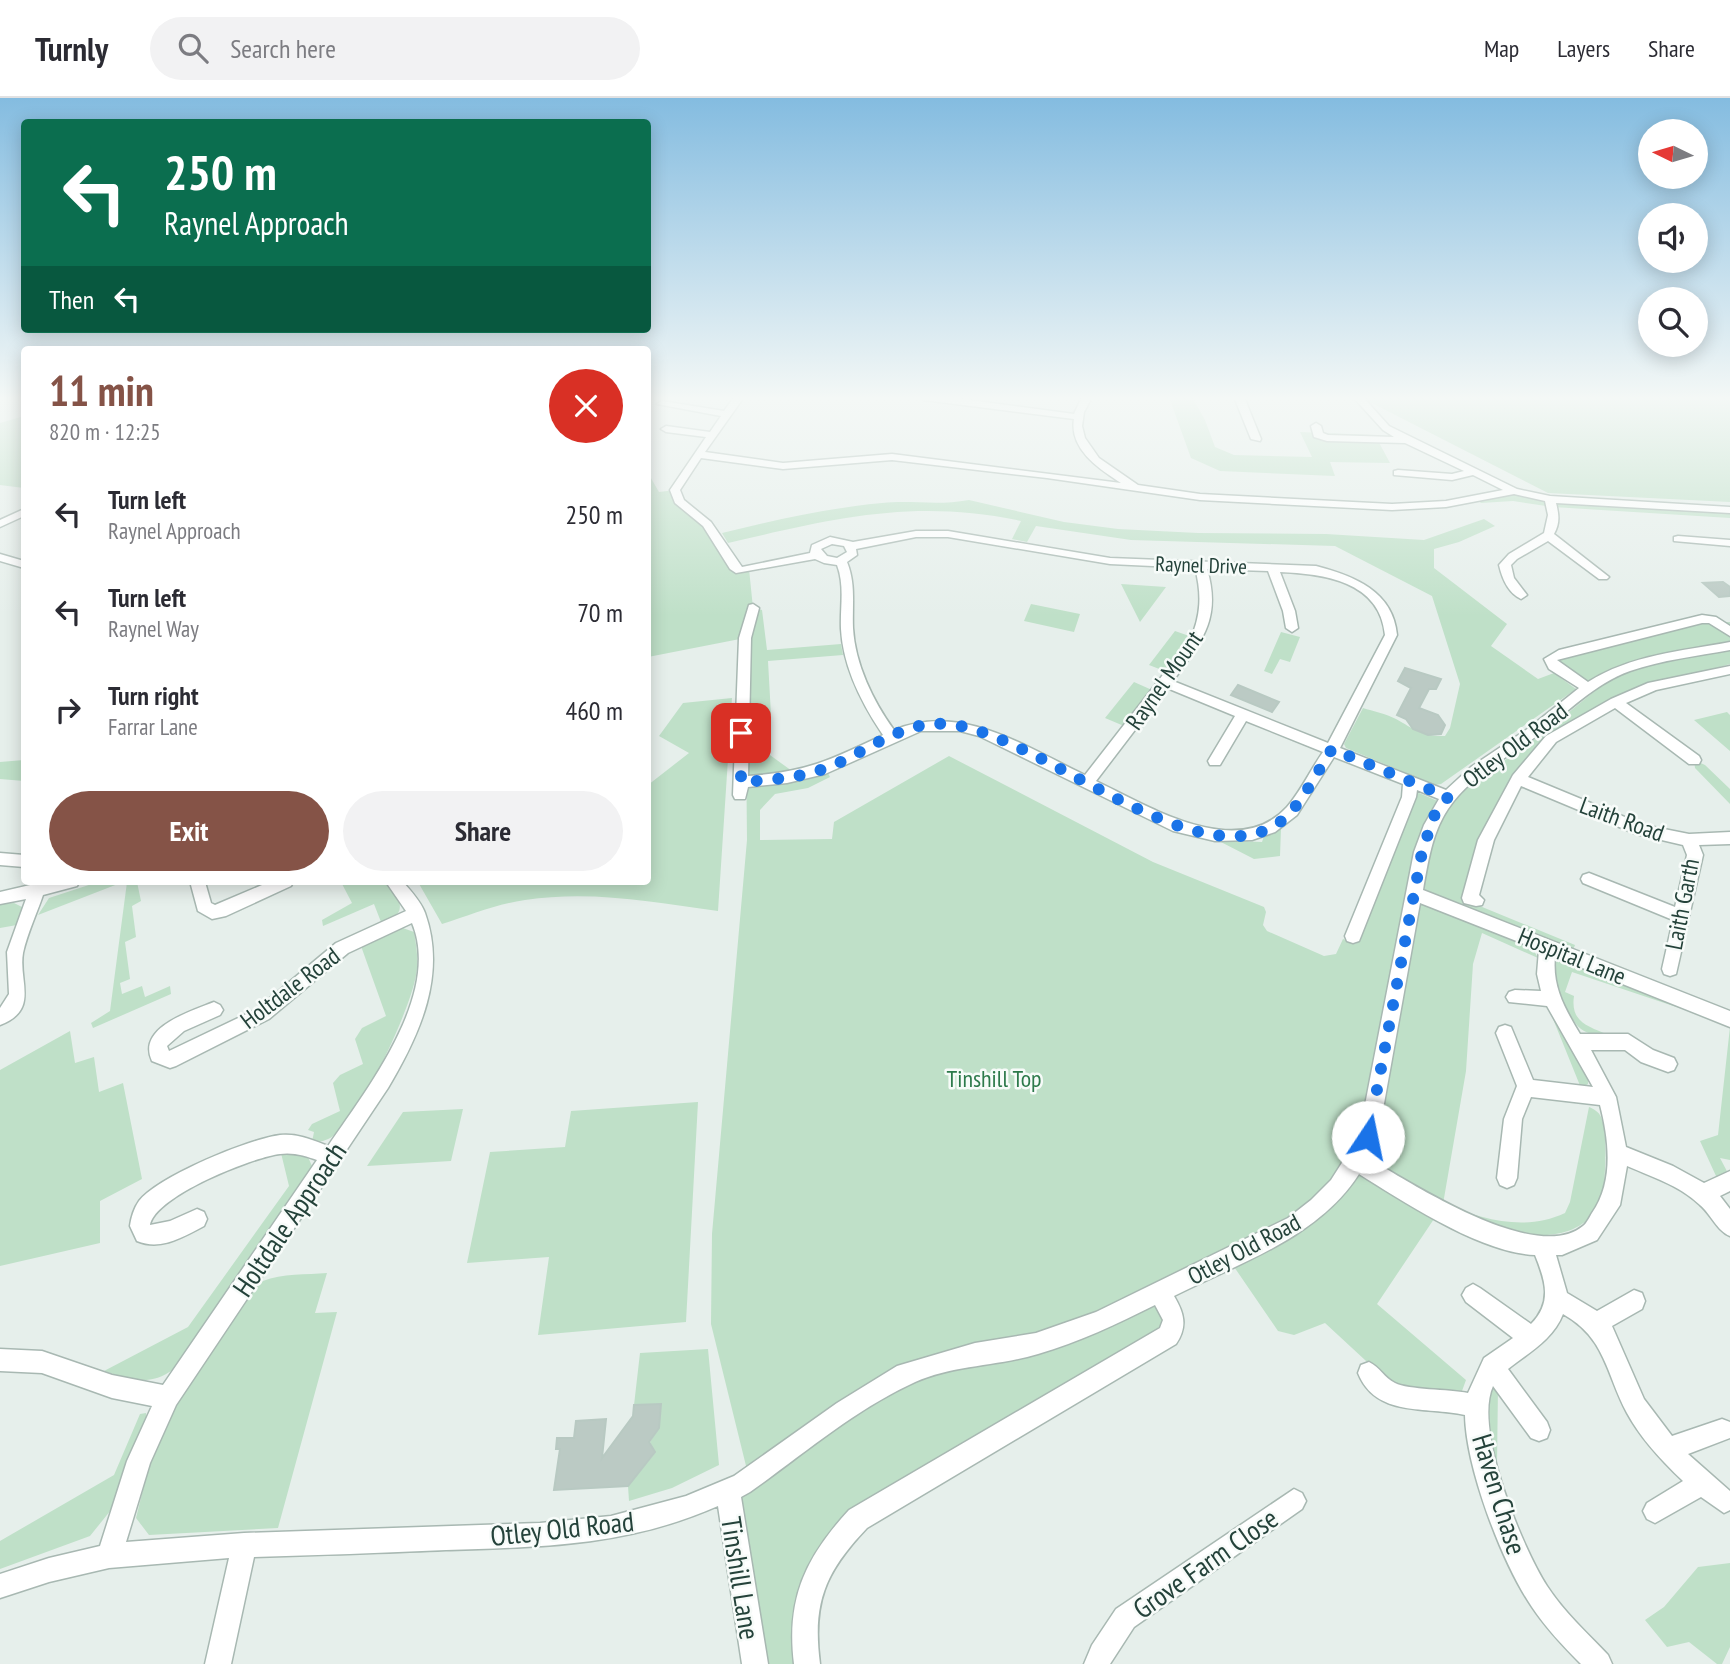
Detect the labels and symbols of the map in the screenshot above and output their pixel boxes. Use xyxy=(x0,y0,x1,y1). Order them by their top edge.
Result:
north arrow xyxy=(1638,119,1708,189)
street label: Raynel Drive xyxy=(1155,550,1247,580)
street label: Raynel Mount xyxy=(1118,624,1210,736)
street label: Otley Old Road xyxy=(1456,695,1574,795)
pin xyxy=(711,703,771,763)
street label: Laith Road xyxy=(1576,789,1668,849)
street label: Laith Garth xyxy=(1658,856,1706,952)
street label: Hospital Lane xyxy=(1514,920,1630,992)
street label: Holtdale Road xyxy=(234,940,346,1036)
park label: Tinshill Top xyxy=(946,1063,1042,1094)
position arrow xyxy=(1331,1100,1405,1174)
street label: Holtdale Approach xyxy=(224,1135,354,1303)
street label: Otley Old Road xyxy=(1182,1206,1306,1292)
street label: Haven Chase xyxy=(1464,1429,1536,1559)
street label: Grove Farm Close xyxy=(1125,1499,1285,1627)
street label: Otley Old Road xyxy=(488,1502,636,1554)
street label: Tinshill Lane xyxy=(713,1514,769,1642)

